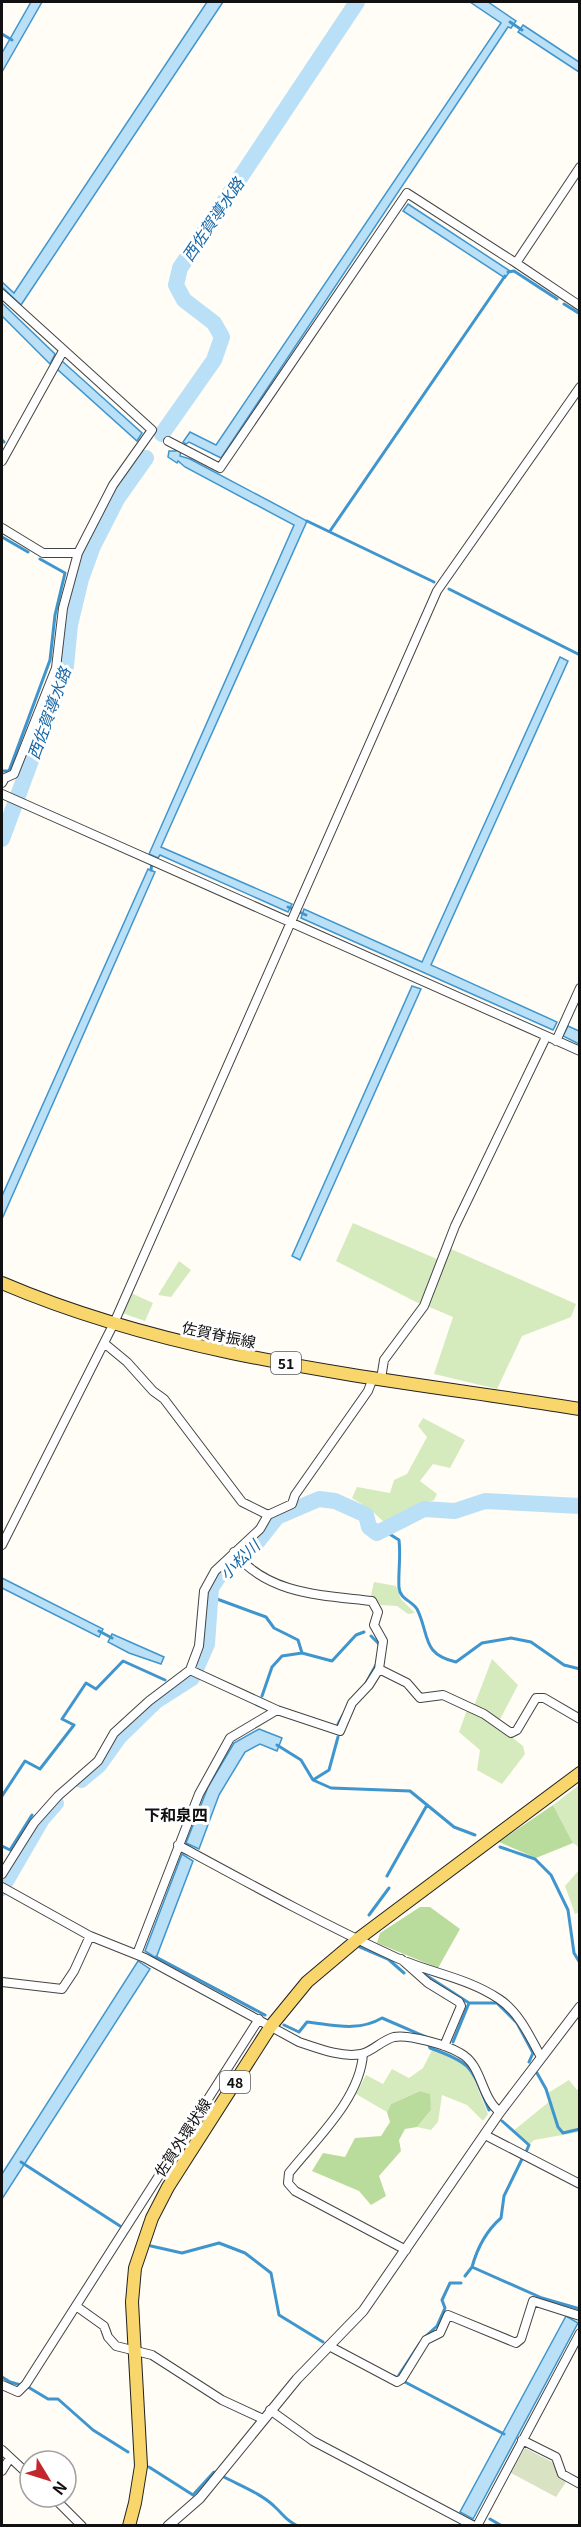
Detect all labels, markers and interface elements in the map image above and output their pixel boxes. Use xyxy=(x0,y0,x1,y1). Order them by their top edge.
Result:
water label: 西佐賀導水路 xyxy=(175,171,250,266)
water label: 西佐賀導水路 xyxy=(20,662,76,762)
street label: 佐賀脊振線 xyxy=(180,1316,258,1352)
road number: 51 xyxy=(271,1352,301,1374)
water label: 小松川 xyxy=(213,1532,266,1584)
district label: 下和泉四 xyxy=(144,1802,208,1826)
road number: 48 xyxy=(220,2071,250,2093)
street label: 佐賀外環状線 xyxy=(149,2094,215,2180)
north arrow xyxy=(18,2449,78,2509)
text: N xyxy=(47,2477,74,2501)

